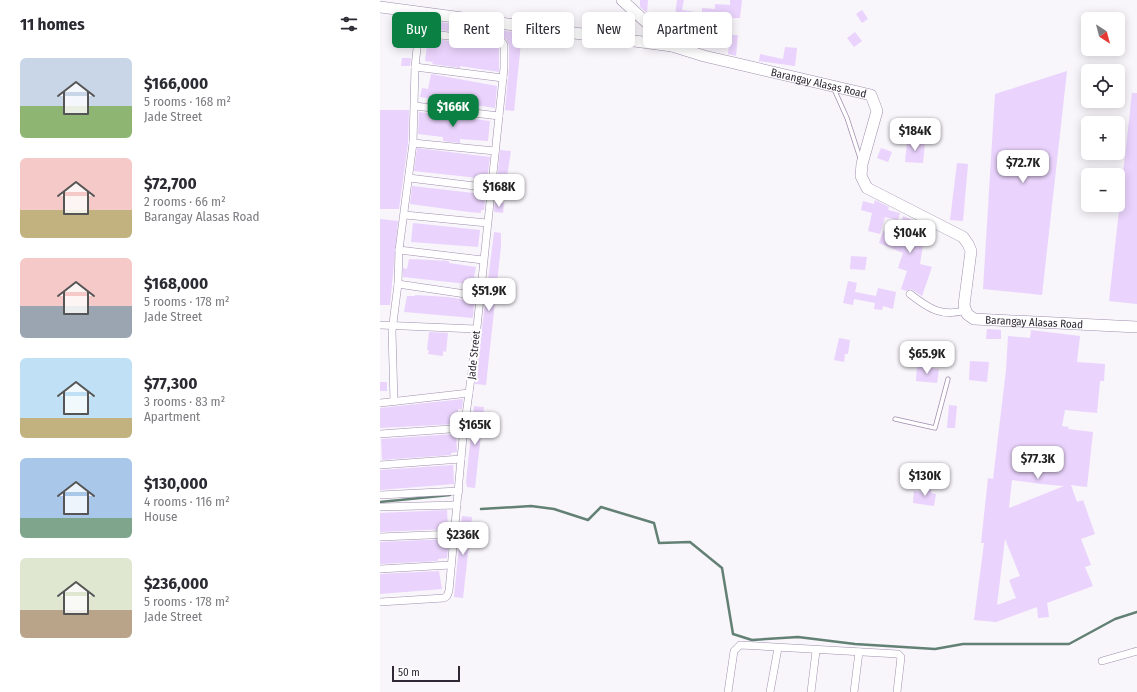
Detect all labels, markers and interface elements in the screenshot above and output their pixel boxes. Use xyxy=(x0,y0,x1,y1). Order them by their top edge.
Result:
chip: Buy xyxy=(392,12,441,48)
chip: Rent xyxy=(449,12,504,48)
chip: Filters xyxy=(512,12,574,48)
chip: New xyxy=(582,12,635,48)
chip: Apartment xyxy=(643,12,732,48)
north arrow xyxy=(1081,12,1125,56)
map controls xyxy=(1081,12,1125,212)
icon: filters xyxy=(338,13,360,35)
text: 11 homes xyxy=(20,14,85,35)
button: locate xyxy=(1081,64,1125,108)
street label: Barangay Alasas Road xyxy=(770,65,868,100)
text: $166,000 xyxy=(144,73,208,94)
icon: home xyxy=(52,74,100,122)
text: 5 rooms · 168 m² xyxy=(144,94,231,109)
pin: $166K xyxy=(425,94,481,128)
text: $166K xyxy=(437,99,469,114)
text: Jade Street xyxy=(144,109,202,124)
button: + xyxy=(1081,116,1125,160)
pin: $184K xyxy=(887,118,943,152)
text: $184K xyxy=(899,123,931,138)
pin: $72.7K xyxy=(990,150,1056,184)
text: $72.7K xyxy=(1006,155,1040,170)
button: − xyxy=(1081,168,1125,212)
text: $72,700 xyxy=(144,173,197,194)
icon: home xyxy=(52,174,100,222)
pin: $168K xyxy=(471,174,527,208)
text: $168K xyxy=(483,179,515,194)
text: 2 rooms · 66 m² xyxy=(144,194,226,209)
text: Barangay Alasas Road xyxy=(144,209,260,224)
pin: $104K xyxy=(882,220,938,254)
text: $104K xyxy=(894,225,926,240)
text: $168,000 xyxy=(144,273,208,294)
icon: home xyxy=(52,274,100,322)
pin: $51.9K xyxy=(456,278,522,312)
text: $51.9K xyxy=(472,283,506,298)
text: 5 rooms · 178 m² xyxy=(144,294,230,309)
text: Jade Street xyxy=(144,309,202,324)
street label: Barangay Alasas Road xyxy=(985,313,1083,331)
street label: Jade Street xyxy=(465,329,483,380)
pin: $65.9K xyxy=(894,341,960,375)
text: $65.9K xyxy=(909,346,945,361)
text: $77,300 xyxy=(144,373,197,394)
icon: home xyxy=(52,374,100,422)
text: 3 rooms · 83 m² xyxy=(144,394,225,409)
text: Apartment xyxy=(144,409,200,424)
pin: $165K xyxy=(447,412,503,446)
text: $165K xyxy=(459,417,491,432)
pin: $77.3K xyxy=(1005,446,1071,480)
text: $77.3K xyxy=(1021,451,1055,466)
pin: $130K xyxy=(897,463,953,497)
text: $130K xyxy=(909,468,941,483)
text: $130,000 xyxy=(144,473,208,494)
icon: home xyxy=(52,474,100,522)
text: 4 rooms · 116 m² xyxy=(144,494,230,509)
text: House xyxy=(144,509,178,524)
pin: $236K xyxy=(435,522,491,556)
text: $236K xyxy=(447,527,479,542)
text: $236,000 xyxy=(144,573,209,594)
icon: home xyxy=(52,574,100,622)
text: 5 rooms · 178 m² xyxy=(144,594,230,609)
text: Jade Street xyxy=(144,609,202,624)
scale bar xyxy=(392,664,460,683)
text: 50 m xyxy=(398,666,420,679)

